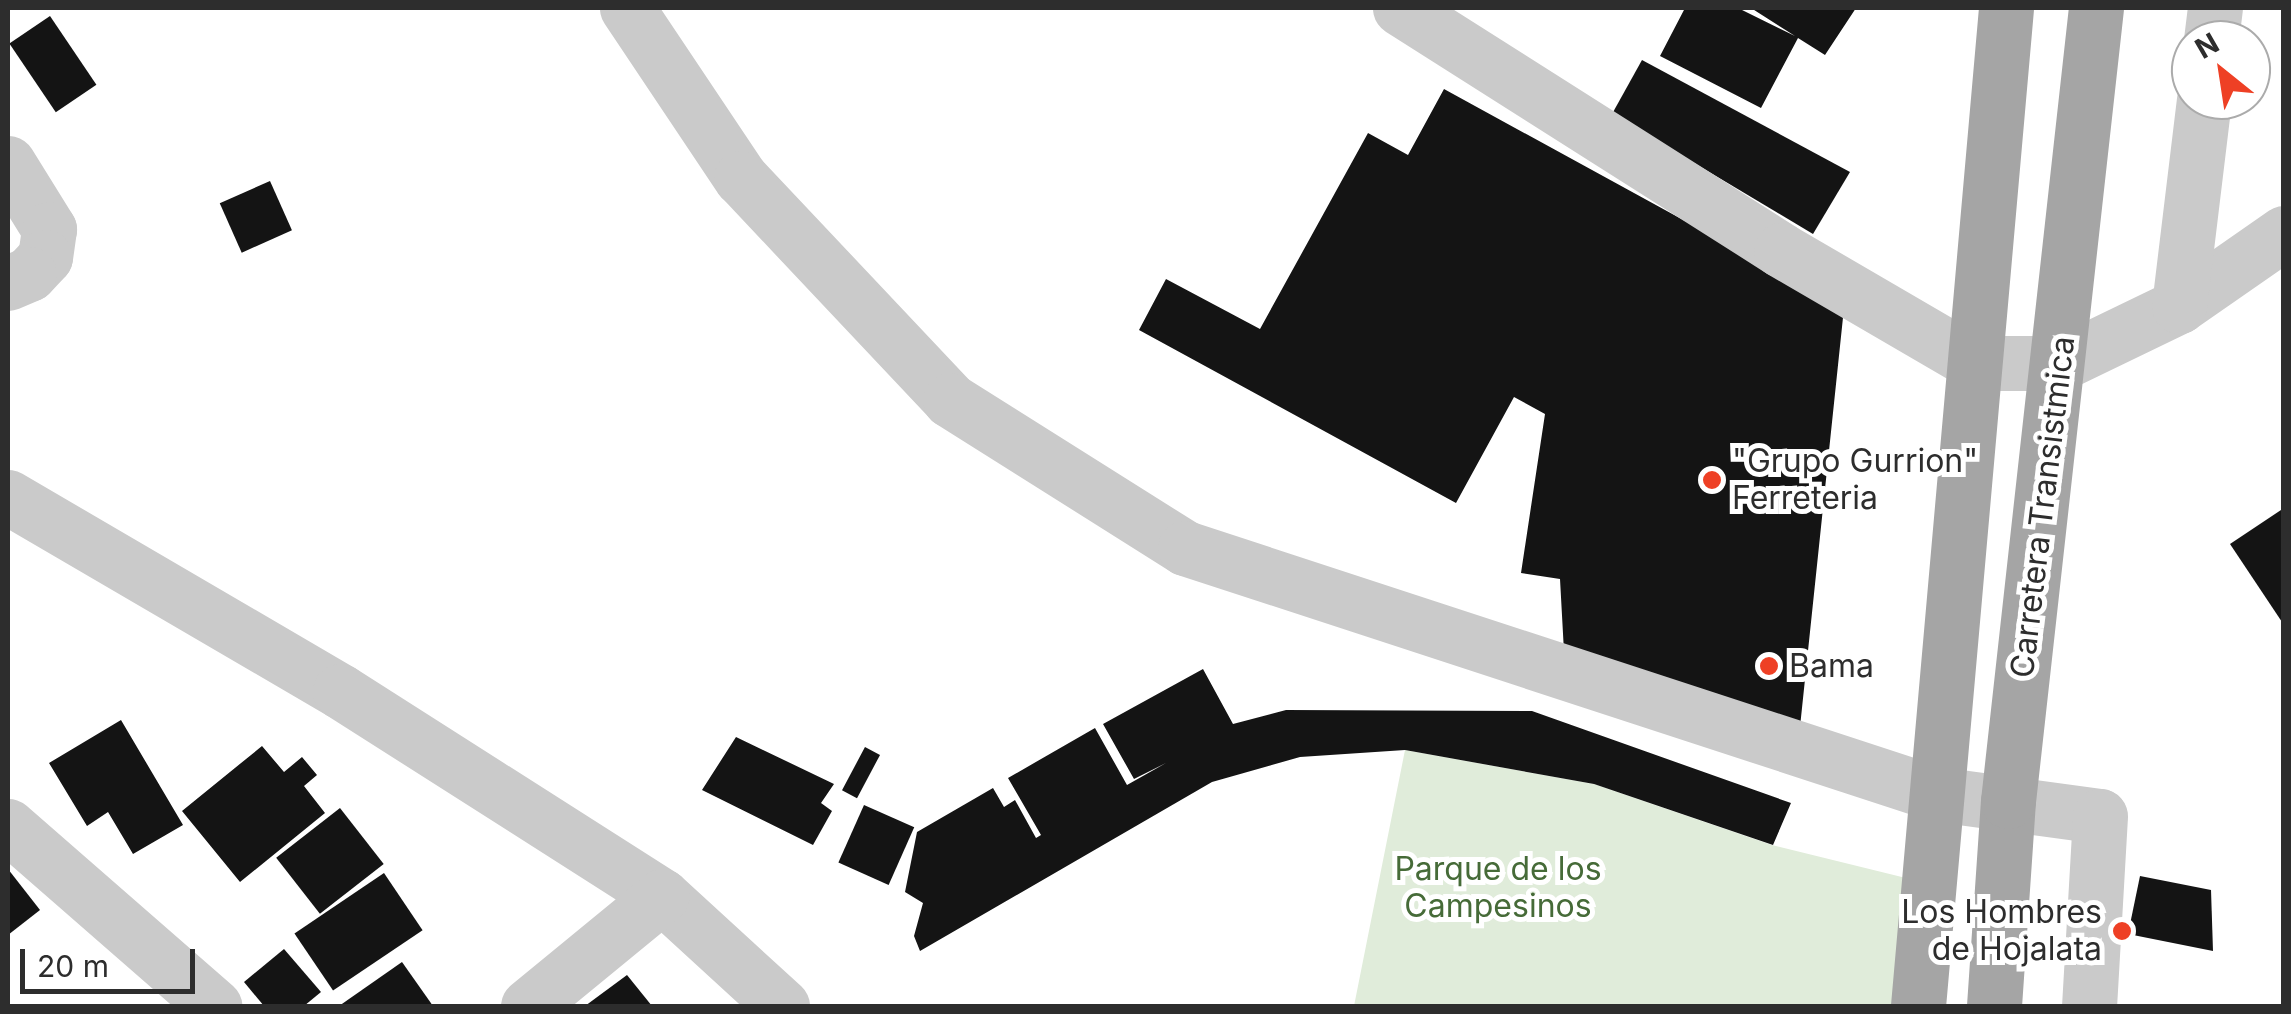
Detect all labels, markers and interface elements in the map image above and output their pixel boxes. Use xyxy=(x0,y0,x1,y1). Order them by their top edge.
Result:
north arrow xyxy=(2171,20,2271,120)
text: N xyxy=(2189,26,2225,66)
street label: Carretera Transistmica xyxy=(2003,334,2083,680)
place label: "Grupo Gurrion" Ferreteria xyxy=(1732,443,1978,518)
marker: "Grupo Gurrion" Ferreteria xyxy=(1701,469,1723,491)
place label: Bama xyxy=(1789,647,1874,685)
marker: Bama xyxy=(1758,655,1780,677)
park label: Parque de los Campesinos xyxy=(1394,851,1602,926)
place label: Los Hombres de Hojalata xyxy=(1901,894,2102,969)
marker: Los Hombres de Hojalata xyxy=(2111,920,2133,942)
scale bar xyxy=(25,929,200,991)
text: 20 m xyxy=(37,948,109,984)

